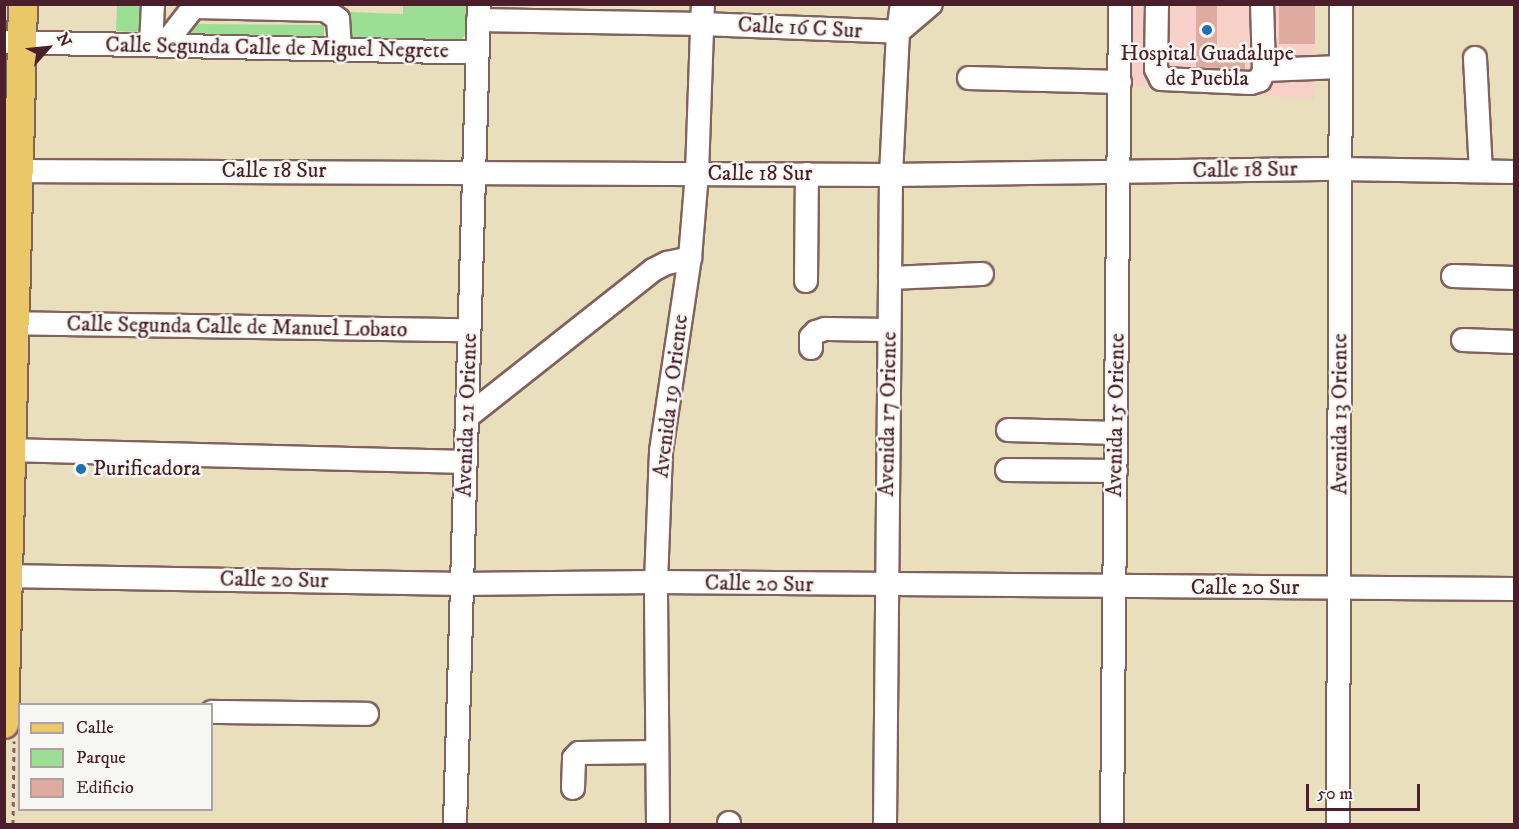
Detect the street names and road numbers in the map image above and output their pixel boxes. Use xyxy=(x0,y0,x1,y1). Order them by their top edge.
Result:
street label: Calle 16 C Sur xyxy=(737,12,863,44)
street label: Calle Segunda Calle de Miguel Negrete xyxy=(105,32,449,64)
street label: Calle 18 Sur xyxy=(1192,156,1298,184)
street label: Calle 18 Sur xyxy=(221,158,327,184)
street label: Calle 18 Sur xyxy=(707,161,813,187)
street label: Calle Segunda Calle de Manuel Lobato xyxy=(66,311,408,343)
street label: Avenida 19 Oriente xyxy=(648,313,694,479)
street label: Avenida 17 Oriente xyxy=(873,331,903,497)
street label: Avenida 21 Oriente xyxy=(451,332,483,498)
street label: Avenida 15 Oriente xyxy=(1101,333,1131,497)
street label: Avenida 13 Oriente xyxy=(1327,333,1353,495)
street label: Calle 20 Sur xyxy=(219,566,329,594)
street label: Calle 20 Sur xyxy=(704,570,814,598)
street label: Calle 20 Sur xyxy=(1191,575,1299,601)

